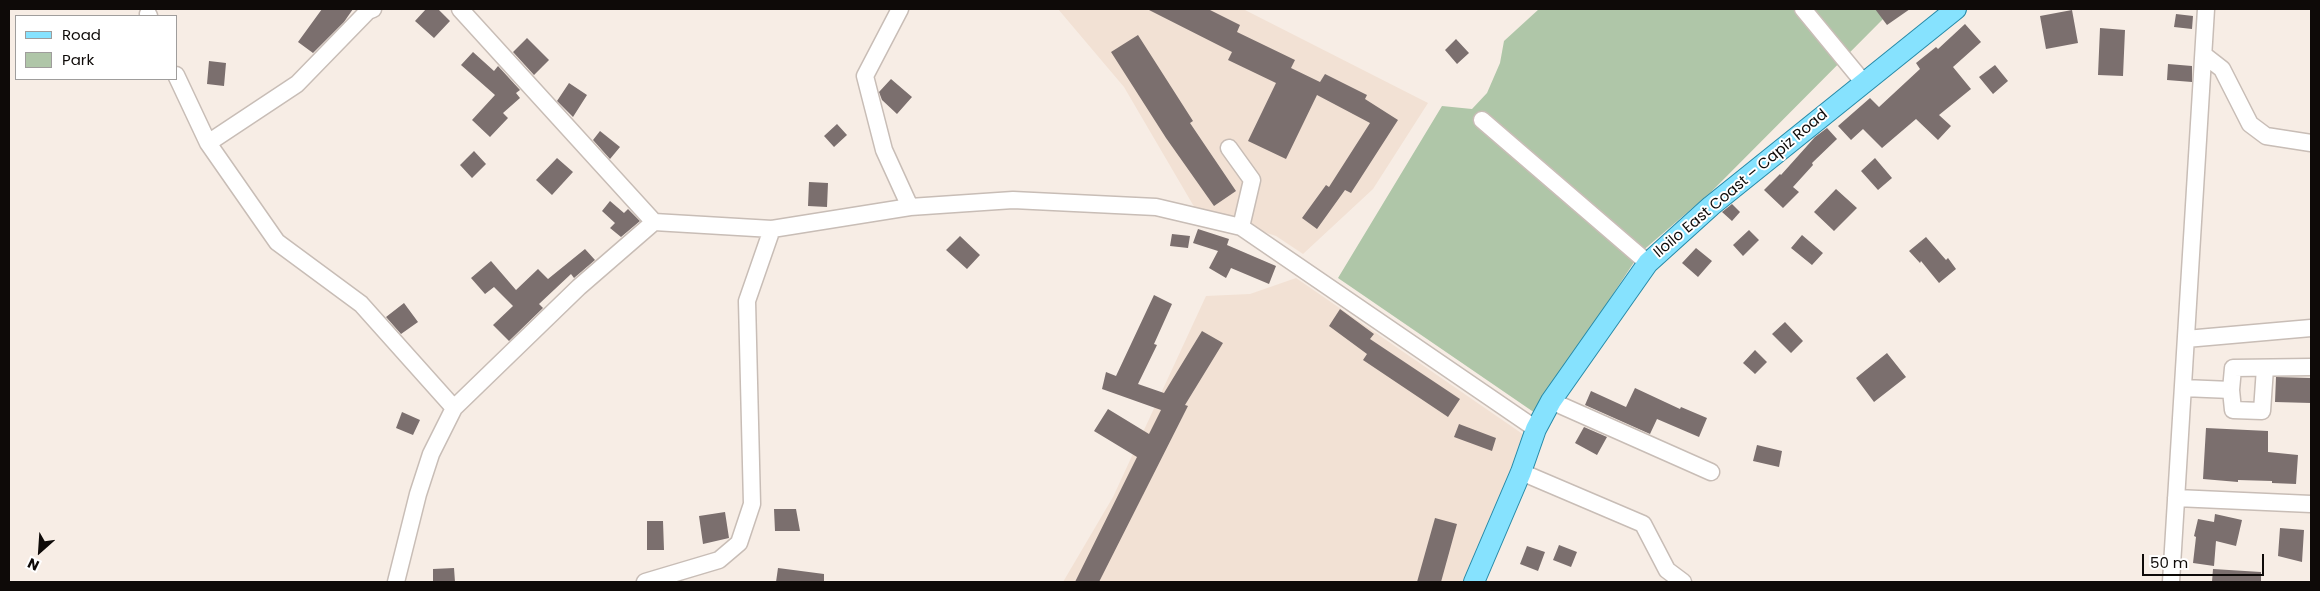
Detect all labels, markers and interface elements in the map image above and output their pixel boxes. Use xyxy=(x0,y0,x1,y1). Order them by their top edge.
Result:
legend xyxy=(15,15,178,80)
text: Road xyxy=(62,24,101,45)
text: Park xyxy=(62,49,94,70)
street label: Iloilo East Coast – Capiz Road xyxy=(1650,106,1832,262)
north arrow xyxy=(15,526,65,576)
scale bar xyxy=(2145,544,2268,576)
text: 50 m xyxy=(2150,552,2188,573)
text: N xyxy=(24,553,43,576)

